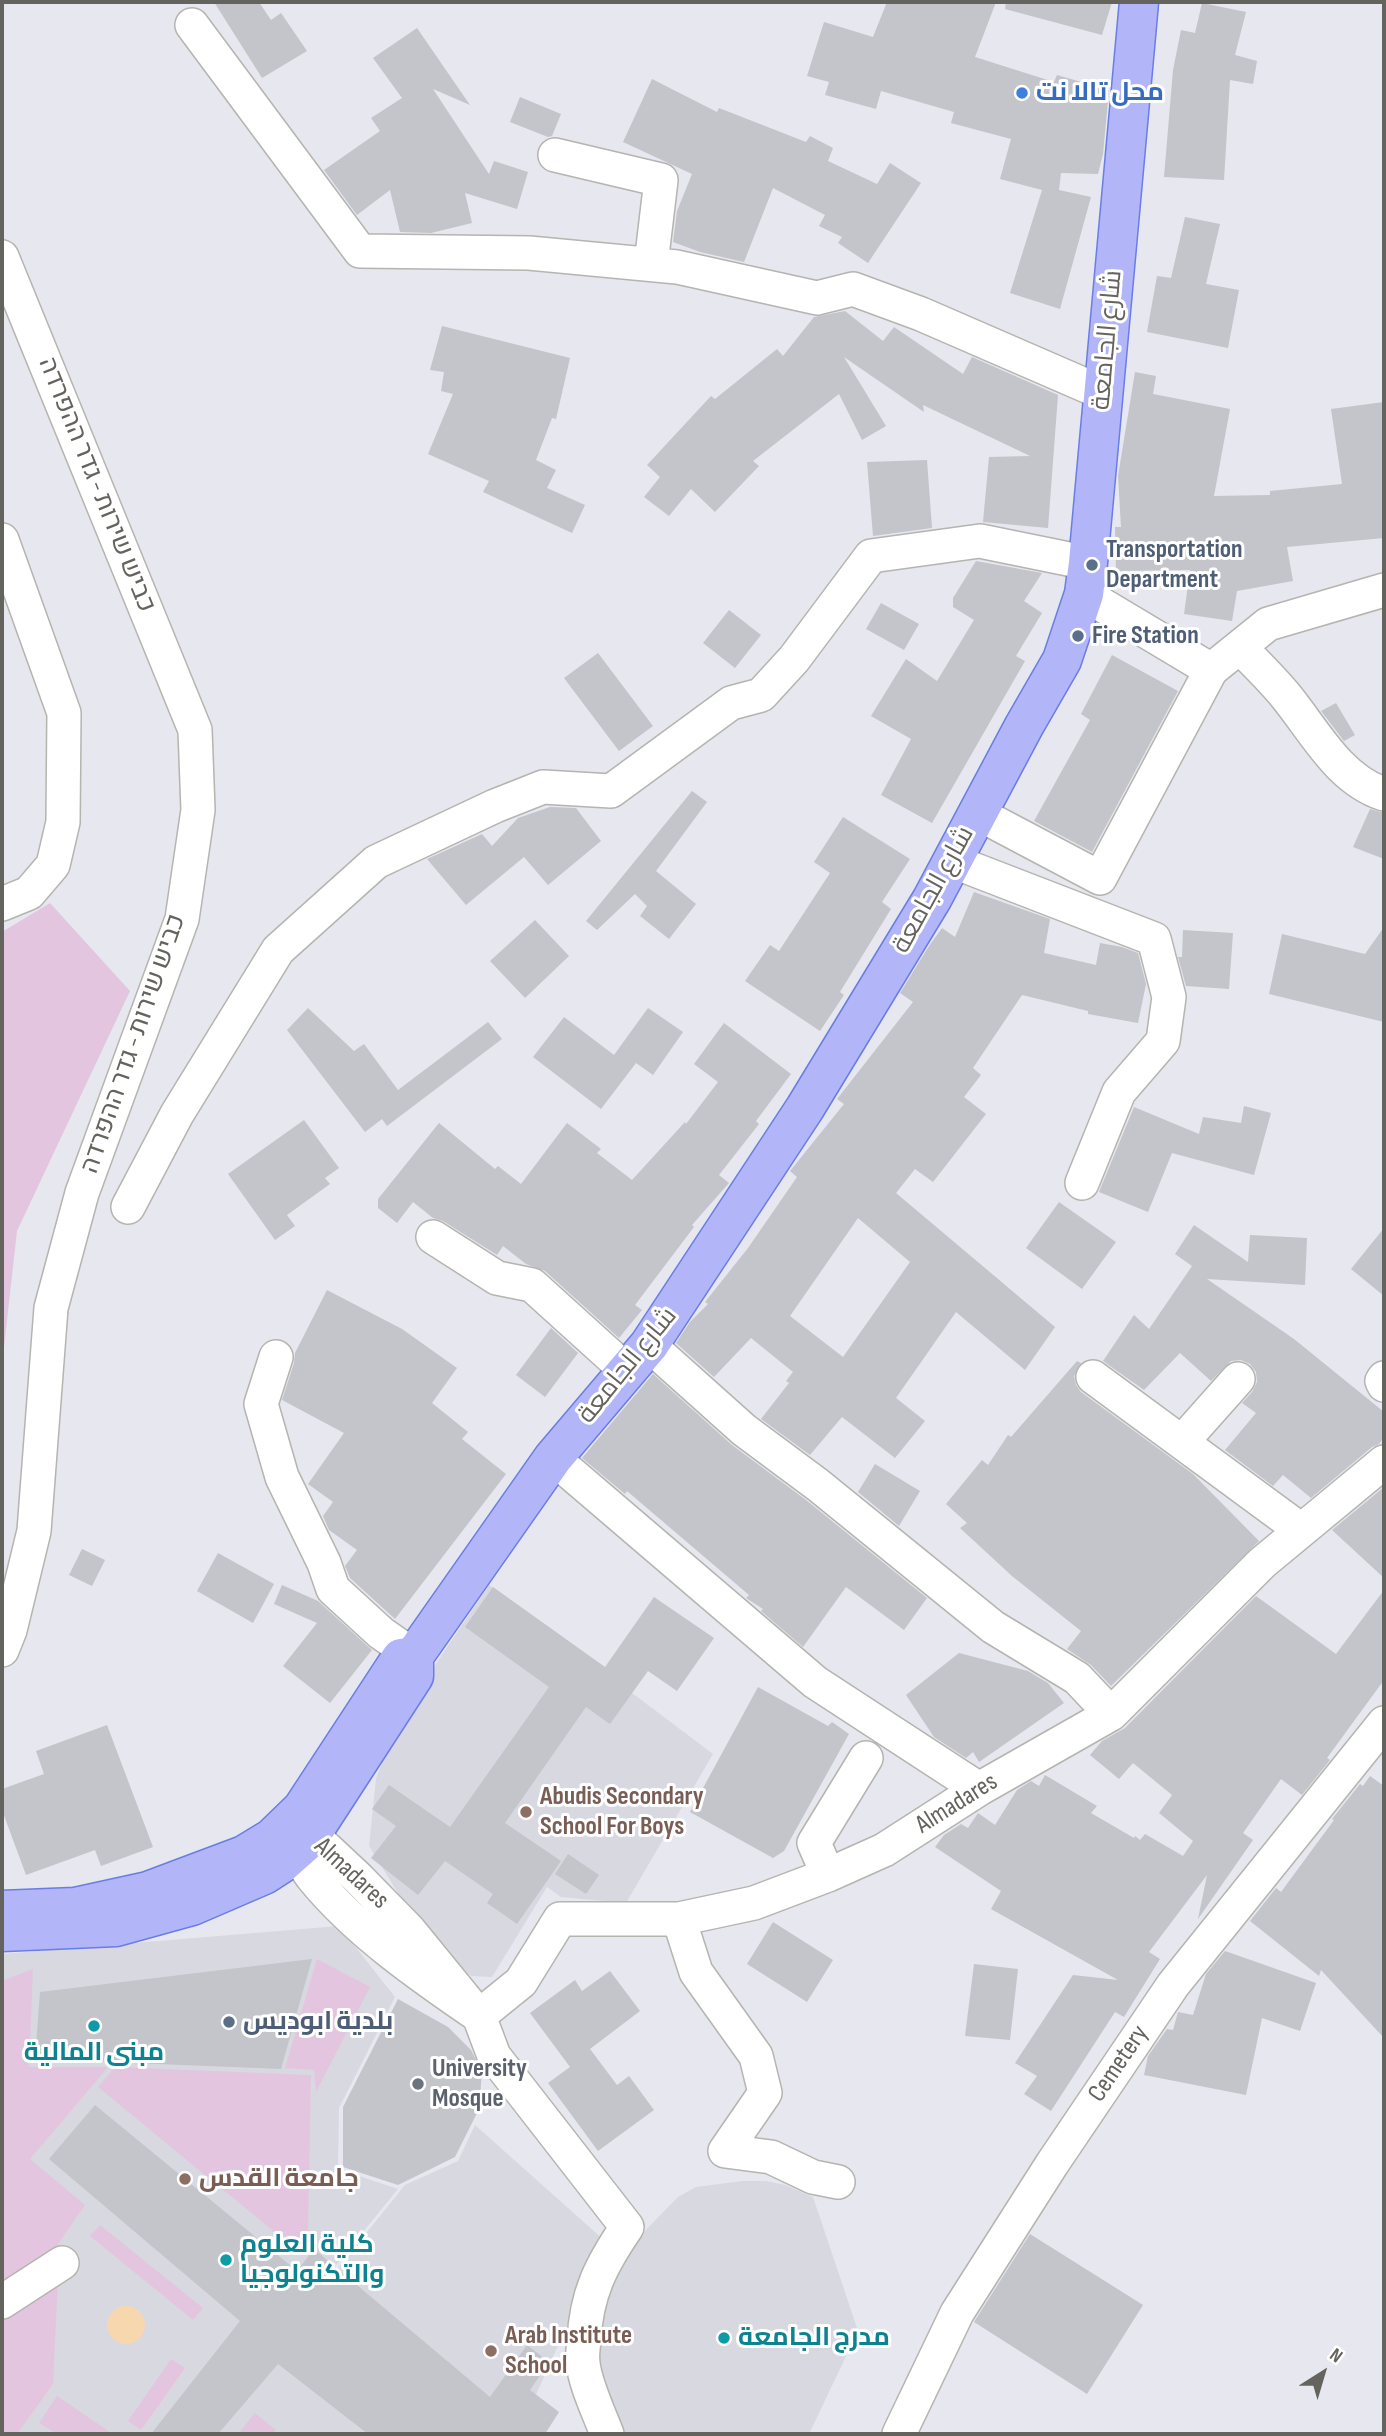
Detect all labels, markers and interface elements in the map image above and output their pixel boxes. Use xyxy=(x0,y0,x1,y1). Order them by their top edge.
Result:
place label: محل تالا نت xyxy=(1036,77,1164,109)
marker: محل تالا نت xyxy=(1014,85,1030,101)
street label: شارع الجامعة xyxy=(1086,269,1130,411)
street label: כביש שירות - גדר ההפרדה xyxy=(31,353,161,617)
place label: Transportation Department xyxy=(1106,534,1243,596)
marker: Transportation Department xyxy=(1084,557,1100,573)
place label: Fire Station xyxy=(1092,620,1199,652)
marker: Fire Station xyxy=(1070,628,1086,644)
street label: شارع الجامعة xyxy=(886,821,982,959)
street label: כביש שירות - גדר ההפרדה xyxy=(75,910,193,1178)
street label: شارع الجامعة xyxy=(572,1302,684,1430)
street label: Almadares xyxy=(910,1767,1004,1841)
place label: Abudis Secondary School For Boys xyxy=(540,1781,704,1842)
marker: Abudis Secondary School For Boys xyxy=(518,1804,534,1820)
street label: Almadares xyxy=(307,1832,395,1916)
place label: بلدية ابوديس xyxy=(243,2006,393,2038)
marker: بلدية ابوديس xyxy=(221,2014,237,2030)
marker: مبنى المالية xyxy=(86,2018,102,2034)
street label: Cemetery xyxy=(1082,2020,1156,2108)
place label: مبنى المالية xyxy=(24,2037,164,2069)
place label: University Mosque xyxy=(432,2053,527,2114)
marker: University Mosque xyxy=(410,2076,426,2092)
place label: جامعة القدس xyxy=(199,2163,359,2195)
marker: جامعة القدس xyxy=(177,2171,193,2187)
place label: كلية العلوم والتكنولوجيا xyxy=(240,2229,385,2290)
marker: كلية العلوم والتكنولوجيا xyxy=(218,2252,234,2268)
place label: Arab Institute School xyxy=(505,2320,632,2382)
place label: مدرج الجامعة xyxy=(738,2322,890,2354)
marker: مدرج الجامعة xyxy=(716,2330,732,2346)
north arrow xyxy=(1288,2338,1358,2408)
marker: Arab Institute School xyxy=(483,2343,499,2359)
text: N xyxy=(1325,2344,1347,2368)

